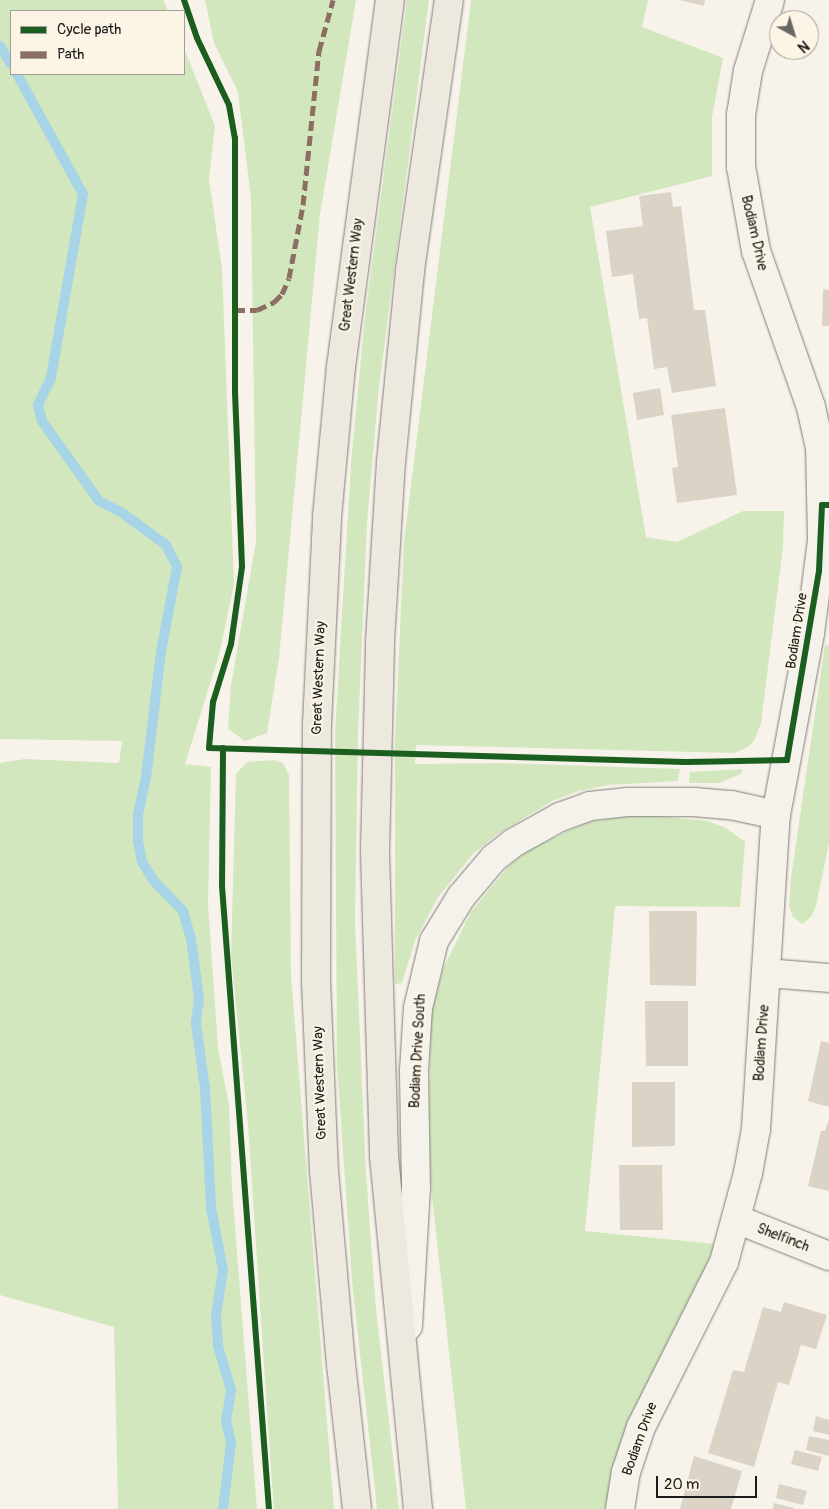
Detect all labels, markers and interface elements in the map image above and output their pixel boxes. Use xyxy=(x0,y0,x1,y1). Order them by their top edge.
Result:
legend xyxy=(10,10,185,75)
north arrow xyxy=(769,10,819,60)
text: Cycle path xyxy=(57,20,121,39)
text: N xyxy=(794,37,812,56)
text: Path xyxy=(57,45,84,64)
street label: Bodiam Drive xyxy=(737,194,771,272)
street label: Great Western Way xyxy=(337,218,367,332)
street label: Bodiam Drive xyxy=(783,592,811,670)
street label: Great Western Way xyxy=(309,621,329,735)
street label: Bodiam Drive South xyxy=(407,993,429,1109)
street label: Bodiam Drive xyxy=(751,1004,773,1082)
street label: Great Western Way xyxy=(310,1026,330,1140)
street label: Shelfinch xyxy=(754,1220,812,1256)
street label: Bodiam Drive xyxy=(619,1400,661,1478)
scale bar xyxy=(659,1466,760,1498)
text: 20 m xyxy=(664,1475,699,1494)

